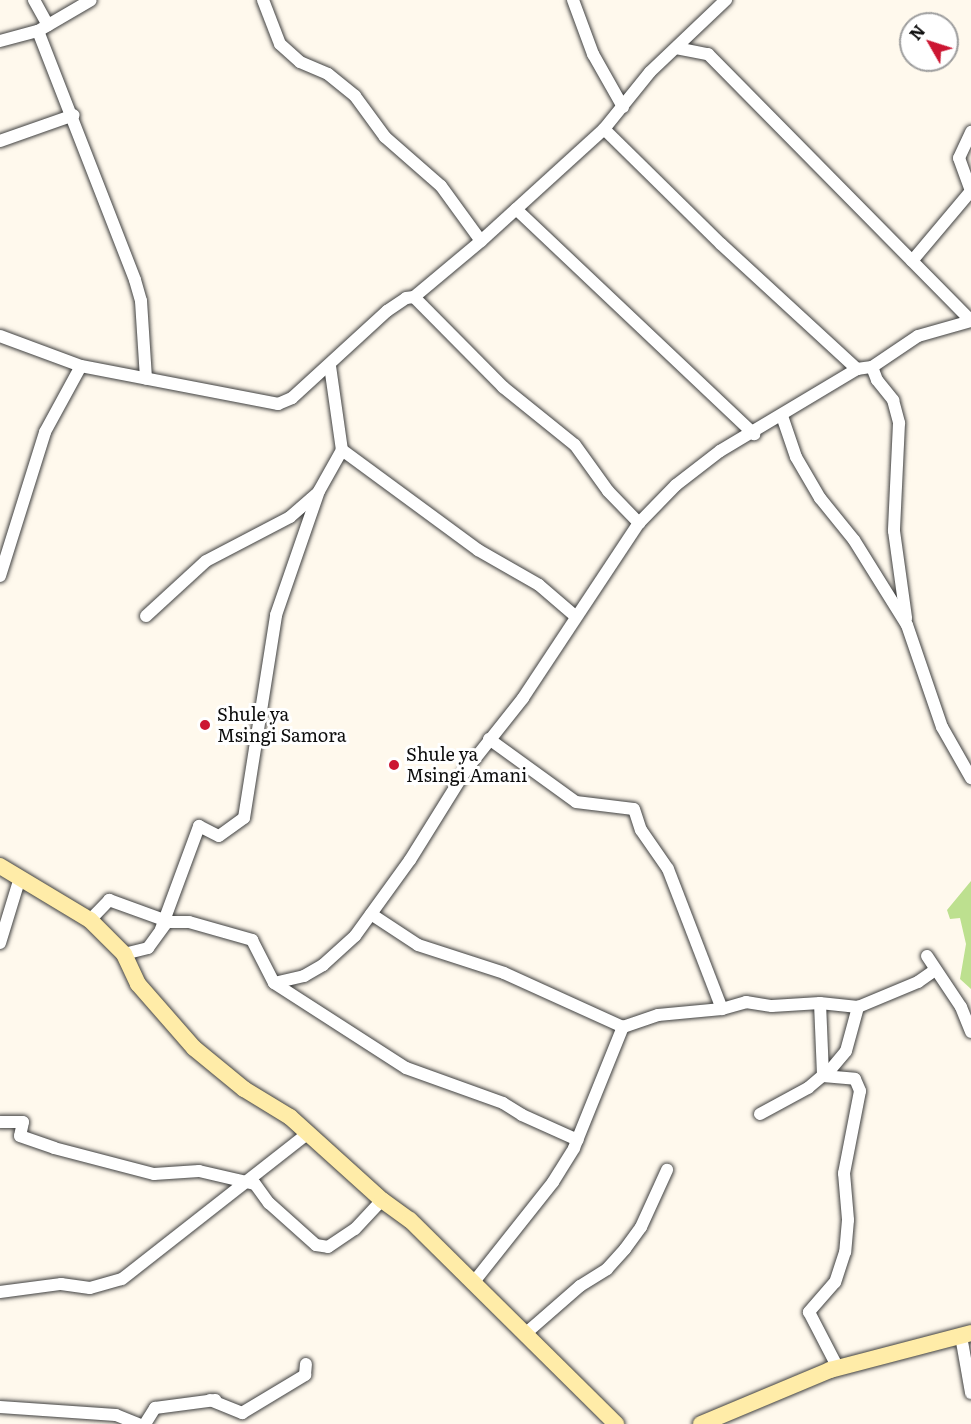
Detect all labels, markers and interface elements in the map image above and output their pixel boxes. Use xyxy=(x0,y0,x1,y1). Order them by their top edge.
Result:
north arrow xyxy=(899,12,959,72)
text: N xyxy=(903,19,930,45)
place label: Shule ya Msingi Samora xyxy=(217,704,346,746)
marker: Shule ya Msingi Samora xyxy=(198,718,212,732)
place label: Shule ya Msingi Amani xyxy=(406,744,527,786)
marker: Shule ya Msingi Amani xyxy=(387,758,401,772)

